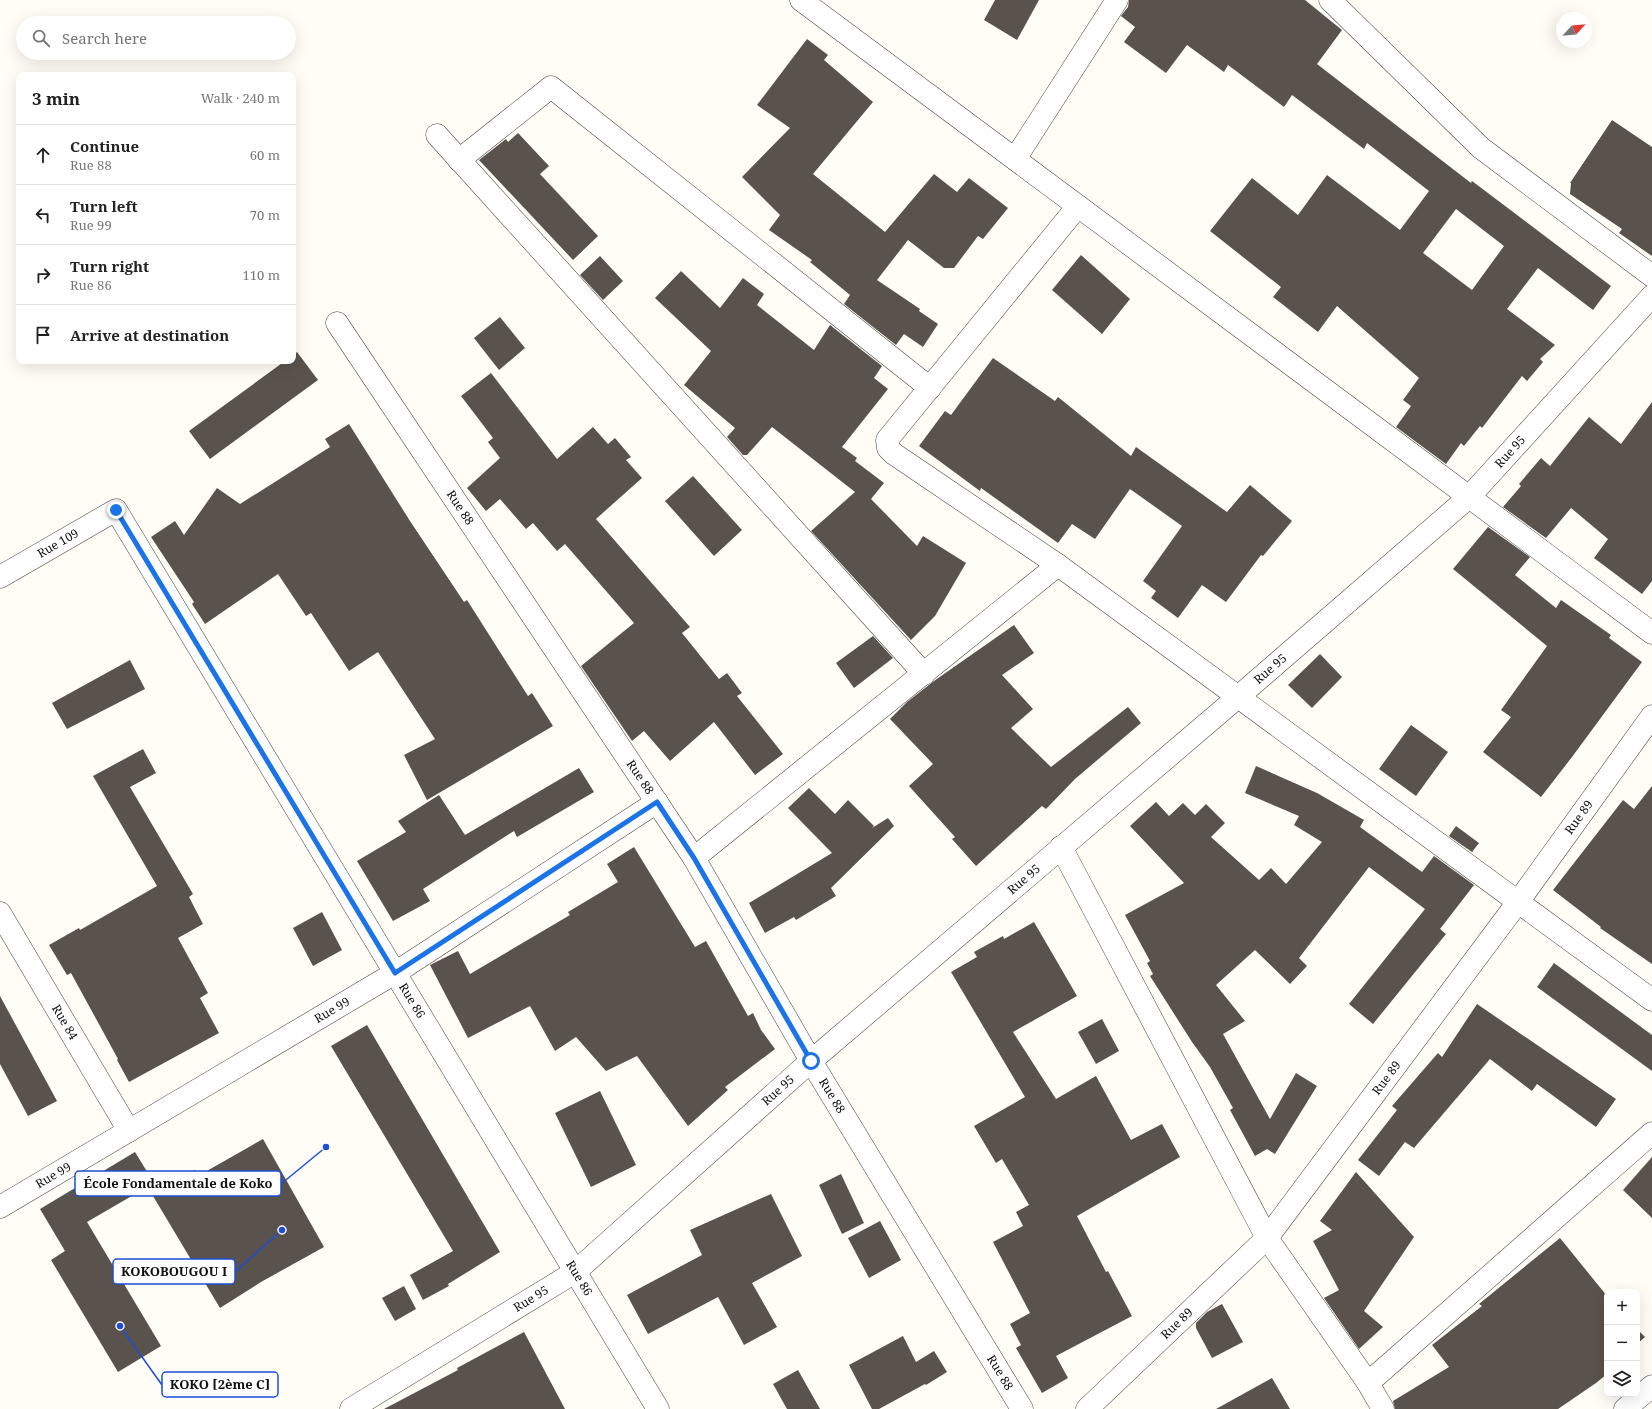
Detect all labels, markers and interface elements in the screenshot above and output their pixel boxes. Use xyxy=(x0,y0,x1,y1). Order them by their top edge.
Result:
north arrow xyxy=(1556,12,1592,48)
search box xyxy=(16,16,296,60)
icon: search xyxy=(30,27,52,49)
text: Search here xyxy=(62,28,147,48)
text: 3 min xyxy=(32,87,80,110)
text: Walk · 240 m xyxy=(201,89,280,107)
text: Continue xyxy=(70,136,139,156)
icon: ahead xyxy=(32,144,54,166)
text: 60 m xyxy=(250,146,280,164)
text: Rue 88 xyxy=(70,156,112,174)
text: Turn left xyxy=(70,196,138,216)
icon: left xyxy=(32,204,54,226)
text: 70 m xyxy=(250,206,280,224)
text: Rue 99 xyxy=(70,216,112,234)
text: Turn right xyxy=(70,256,149,276)
icon: right xyxy=(32,264,54,286)
text: 110 m xyxy=(243,266,280,284)
text: Rue 86 xyxy=(70,276,112,294)
icon: arrive xyxy=(32,324,54,346)
text: Arrive at destination xyxy=(70,325,229,345)
street label: Rue 95 xyxy=(1491,431,1529,471)
street label: Rue 88 xyxy=(443,487,479,528)
route end xyxy=(107,501,125,519)
street label: Rue 109 xyxy=(34,524,82,562)
street label: Rue 95 xyxy=(1250,650,1290,688)
street label: Rue 88 xyxy=(623,756,658,798)
street label: Rue 89 xyxy=(1560,796,1597,838)
street label: Rue 95 xyxy=(1003,860,1044,898)
street label: Rue 86 xyxy=(395,980,430,1022)
street label: Rue 99 xyxy=(311,993,353,1027)
street label: Rue 84 xyxy=(48,1001,82,1043)
route start xyxy=(802,1052,820,1070)
street label: Rue 89 xyxy=(1368,1057,1404,1098)
street label: Rue 95 xyxy=(758,1071,798,1109)
street label: Rue 88 xyxy=(815,1075,850,1116)
street label: Rue 99 xyxy=(32,1158,74,1192)
callout: École Fondamentale de Koko xyxy=(75,1171,281,1196)
text: École Fondamentale de Koko xyxy=(83,1174,273,1192)
street label: Rue 86 xyxy=(562,1257,597,1299)
callout: KOKOBOUGOU I xyxy=(113,1259,235,1284)
text: KOKOBOUGOU I xyxy=(121,1262,227,1280)
street label: Rue 95 xyxy=(510,1281,552,1316)
map controls xyxy=(1604,1289,1640,1397)
button: + xyxy=(1604,1289,1640,1325)
street label: Rue 89 xyxy=(1157,1304,1196,1343)
button: − xyxy=(1604,1325,1640,1361)
street label: Rue 88 xyxy=(983,1352,1018,1394)
button: layers xyxy=(1604,1361,1640,1397)
callout: KOKO [2ème C] xyxy=(162,1372,278,1397)
text: KOKO [2ème C] xyxy=(170,1375,270,1393)

